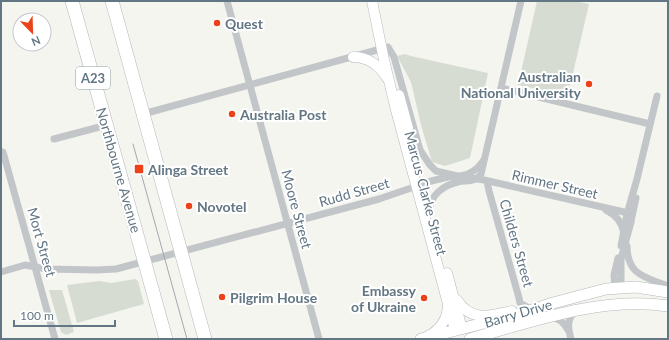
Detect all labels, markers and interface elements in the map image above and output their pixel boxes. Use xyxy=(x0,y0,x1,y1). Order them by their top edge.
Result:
north arrow xyxy=(12,12,52,52)
place label: Quest xyxy=(225,15,264,32)
marker: Quest xyxy=(212,18,222,28)
text: N xyxy=(30,34,43,49)
road number: A23 xyxy=(76,67,110,89)
place label: Australian National University xyxy=(461,68,582,101)
marker: Australian National University xyxy=(584,79,594,89)
street label: Northbourne Avenue xyxy=(93,105,145,235)
place label: Australia Post xyxy=(239,106,327,123)
marker: Australia Post xyxy=(227,109,237,119)
street label: Marcus Clarke Street xyxy=(401,129,451,257)
place label: Alinga Street xyxy=(147,161,229,178)
marker: Alinga Street xyxy=(133,163,145,175)
street label: Rimmer Street xyxy=(510,166,600,202)
street label: Moore Street xyxy=(278,168,316,250)
street label: Rudd Street xyxy=(317,174,391,210)
street label: Childers Street xyxy=(496,197,538,289)
place label: Novotel xyxy=(197,198,247,215)
marker: Novotel xyxy=(184,201,194,211)
street label: Mort Street xyxy=(24,205,60,279)
place label: Embassy of Ukraine xyxy=(351,282,417,315)
place label: Pilgrim House xyxy=(230,289,318,306)
marker: Pilgrim House xyxy=(217,292,227,302)
marker: Embassy of Ukraine xyxy=(419,293,429,303)
street label: Barry Drive xyxy=(482,295,554,331)
scale bar xyxy=(14,302,115,328)
text: 100 m xyxy=(20,308,54,323)

